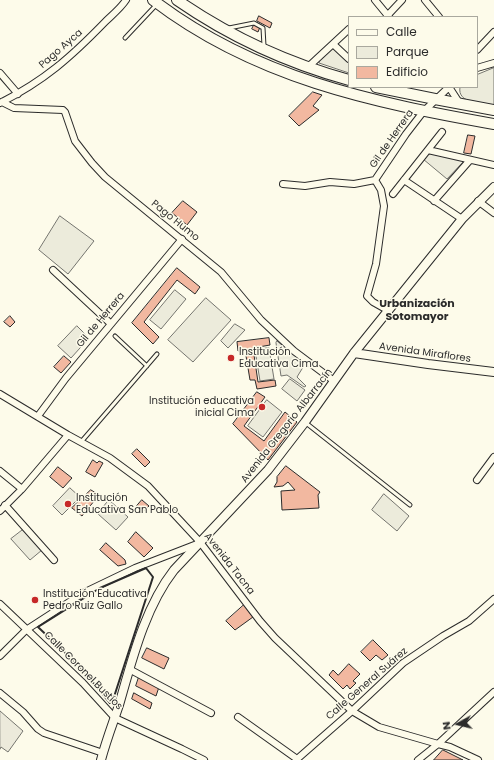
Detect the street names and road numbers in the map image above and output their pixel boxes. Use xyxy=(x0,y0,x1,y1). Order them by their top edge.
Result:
street label: Pago Ayca xyxy=(37,27,85,71)
street label: Gil de Herrera xyxy=(368,108,416,170)
street label: Pago Humo xyxy=(149,198,201,244)
street label: Gil de Herrera xyxy=(74,290,128,350)
street label: Avenida Miraflores xyxy=(378,341,472,365)
street label: Avenida Gregorio Albarracín xyxy=(239,367,335,485)
street label: Avenida Tacna xyxy=(201,531,257,597)
street label: Calle Coronel Bustíos xyxy=(41,629,125,713)
street label: Calle General Suárez xyxy=(324,645,410,723)

